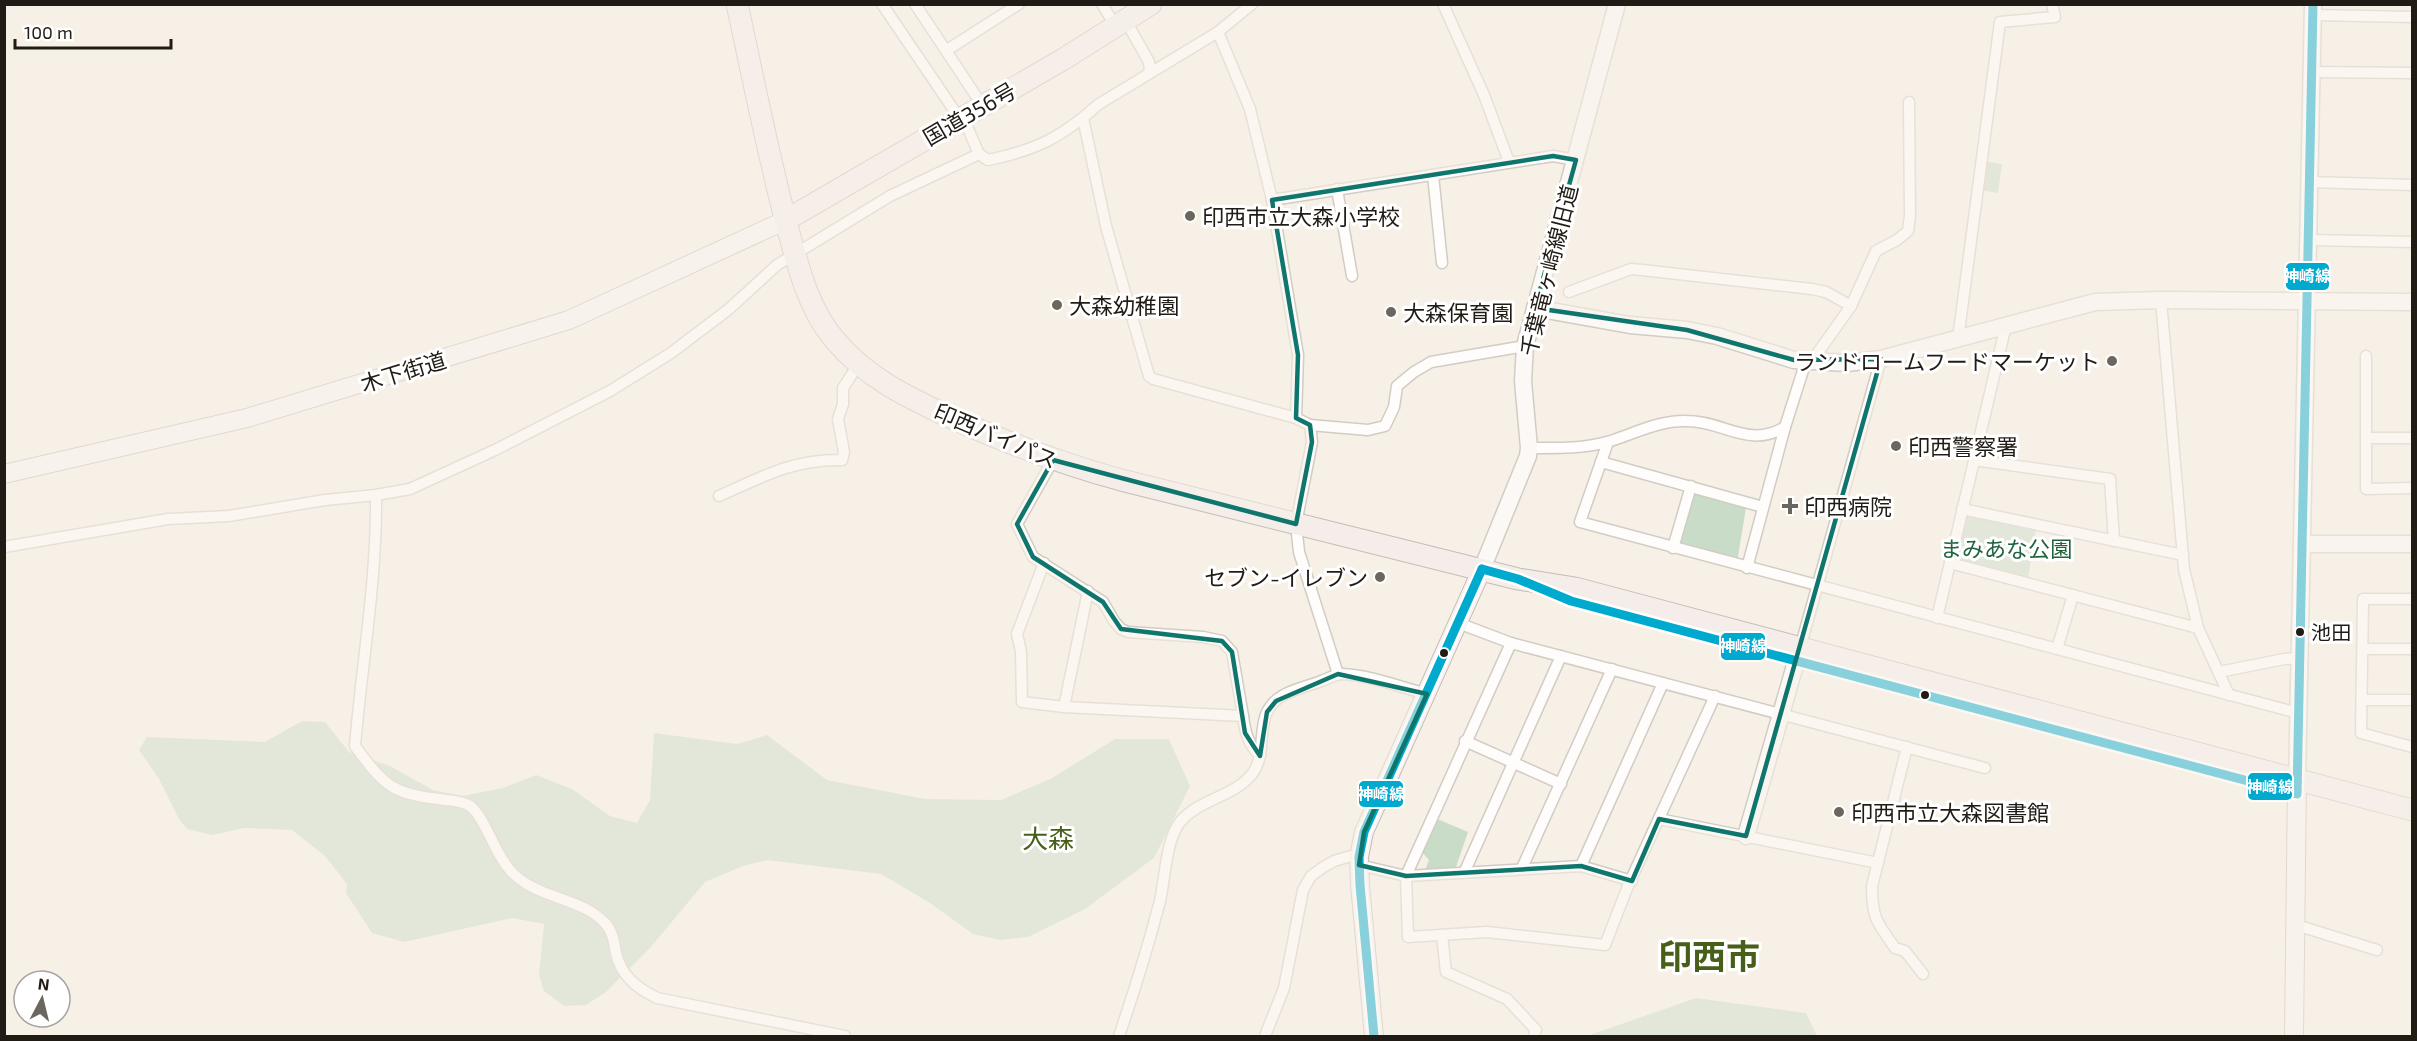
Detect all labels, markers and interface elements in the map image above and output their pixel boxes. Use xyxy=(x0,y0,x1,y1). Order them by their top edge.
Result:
scale bar xyxy=(15,12,171,50)
text: 100 m xyxy=(24,21,73,43)
street label: 国道356号 xyxy=(918,76,1020,150)
street label: 千葉竜ヶ崎線旧道 xyxy=(1514,181,1582,359)
place label: 印西市立大森小学校 xyxy=(1202,203,1400,229)
marker: 印西市立大森小学校 xyxy=(1183,209,1197,223)
line badge: 神崎線 xyxy=(2285,262,2330,291)
text: 神崎線 xyxy=(2283,266,2331,285)
place label: 大森幼稚園 xyxy=(1069,292,1179,318)
marker: 大森幼稚園 xyxy=(1050,298,1064,312)
place label: 大森保育園 xyxy=(1403,299,1513,325)
marker: 大森保育園 xyxy=(1384,305,1398,319)
street label: 木下街道 xyxy=(357,346,449,396)
place label: ランドロームフードマーケット xyxy=(1794,348,2100,374)
marker: ランドロームフードマーケット xyxy=(2105,354,2119,368)
street label: 印西バイパス xyxy=(930,397,1062,473)
place label: 印西警察署 xyxy=(1908,433,2018,459)
marker: 印西警察署 xyxy=(1889,439,1903,453)
place label: 印西病院 xyxy=(1804,493,1892,519)
marker: 印西病院 xyxy=(1781,497,1799,515)
park label: まみあな公園 xyxy=(1940,535,2072,561)
place label: セブン-イレブン xyxy=(1204,564,1368,590)
marker: セブン-イレブン xyxy=(1373,570,1387,584)
place label: 池田 xyxy=(2311,620,2351,644)
marker: 池田 xyxy=(2294,626,2306,638)
line badge: 神崎線 xyxy=(1720,632,1766,661)
text: 神崎線 xyxy=(1719,636,1767,655)
unlabelled marker xyxy=(1438,647,1450,659)
unlabelled marker xyxy=(1919,689,1931,701)
line badge: 神崎線 xyxy=(2247,772,2293,801)
text: 神崎線 xyxy=(2246,777,2294,796)
line badge: 神崎線 xyxy=(1358,780,1404,808)
text: 神崎線 xyxy=(1357,784,1405,803)
place label: 印西市立大森図書館 xyxy=(1851,799,2049,825)
marker: 印西市立大森図書館 xyxy=(1832,805,1846,819)
district label: 大森 xyxy=(1022,822,1074,853)
district label: 印西市 xyxy=(1658,935,1760,976)
north arrow xyxy=(12,969,72,1029)
text: N xyxy=(37,973,51,994)

